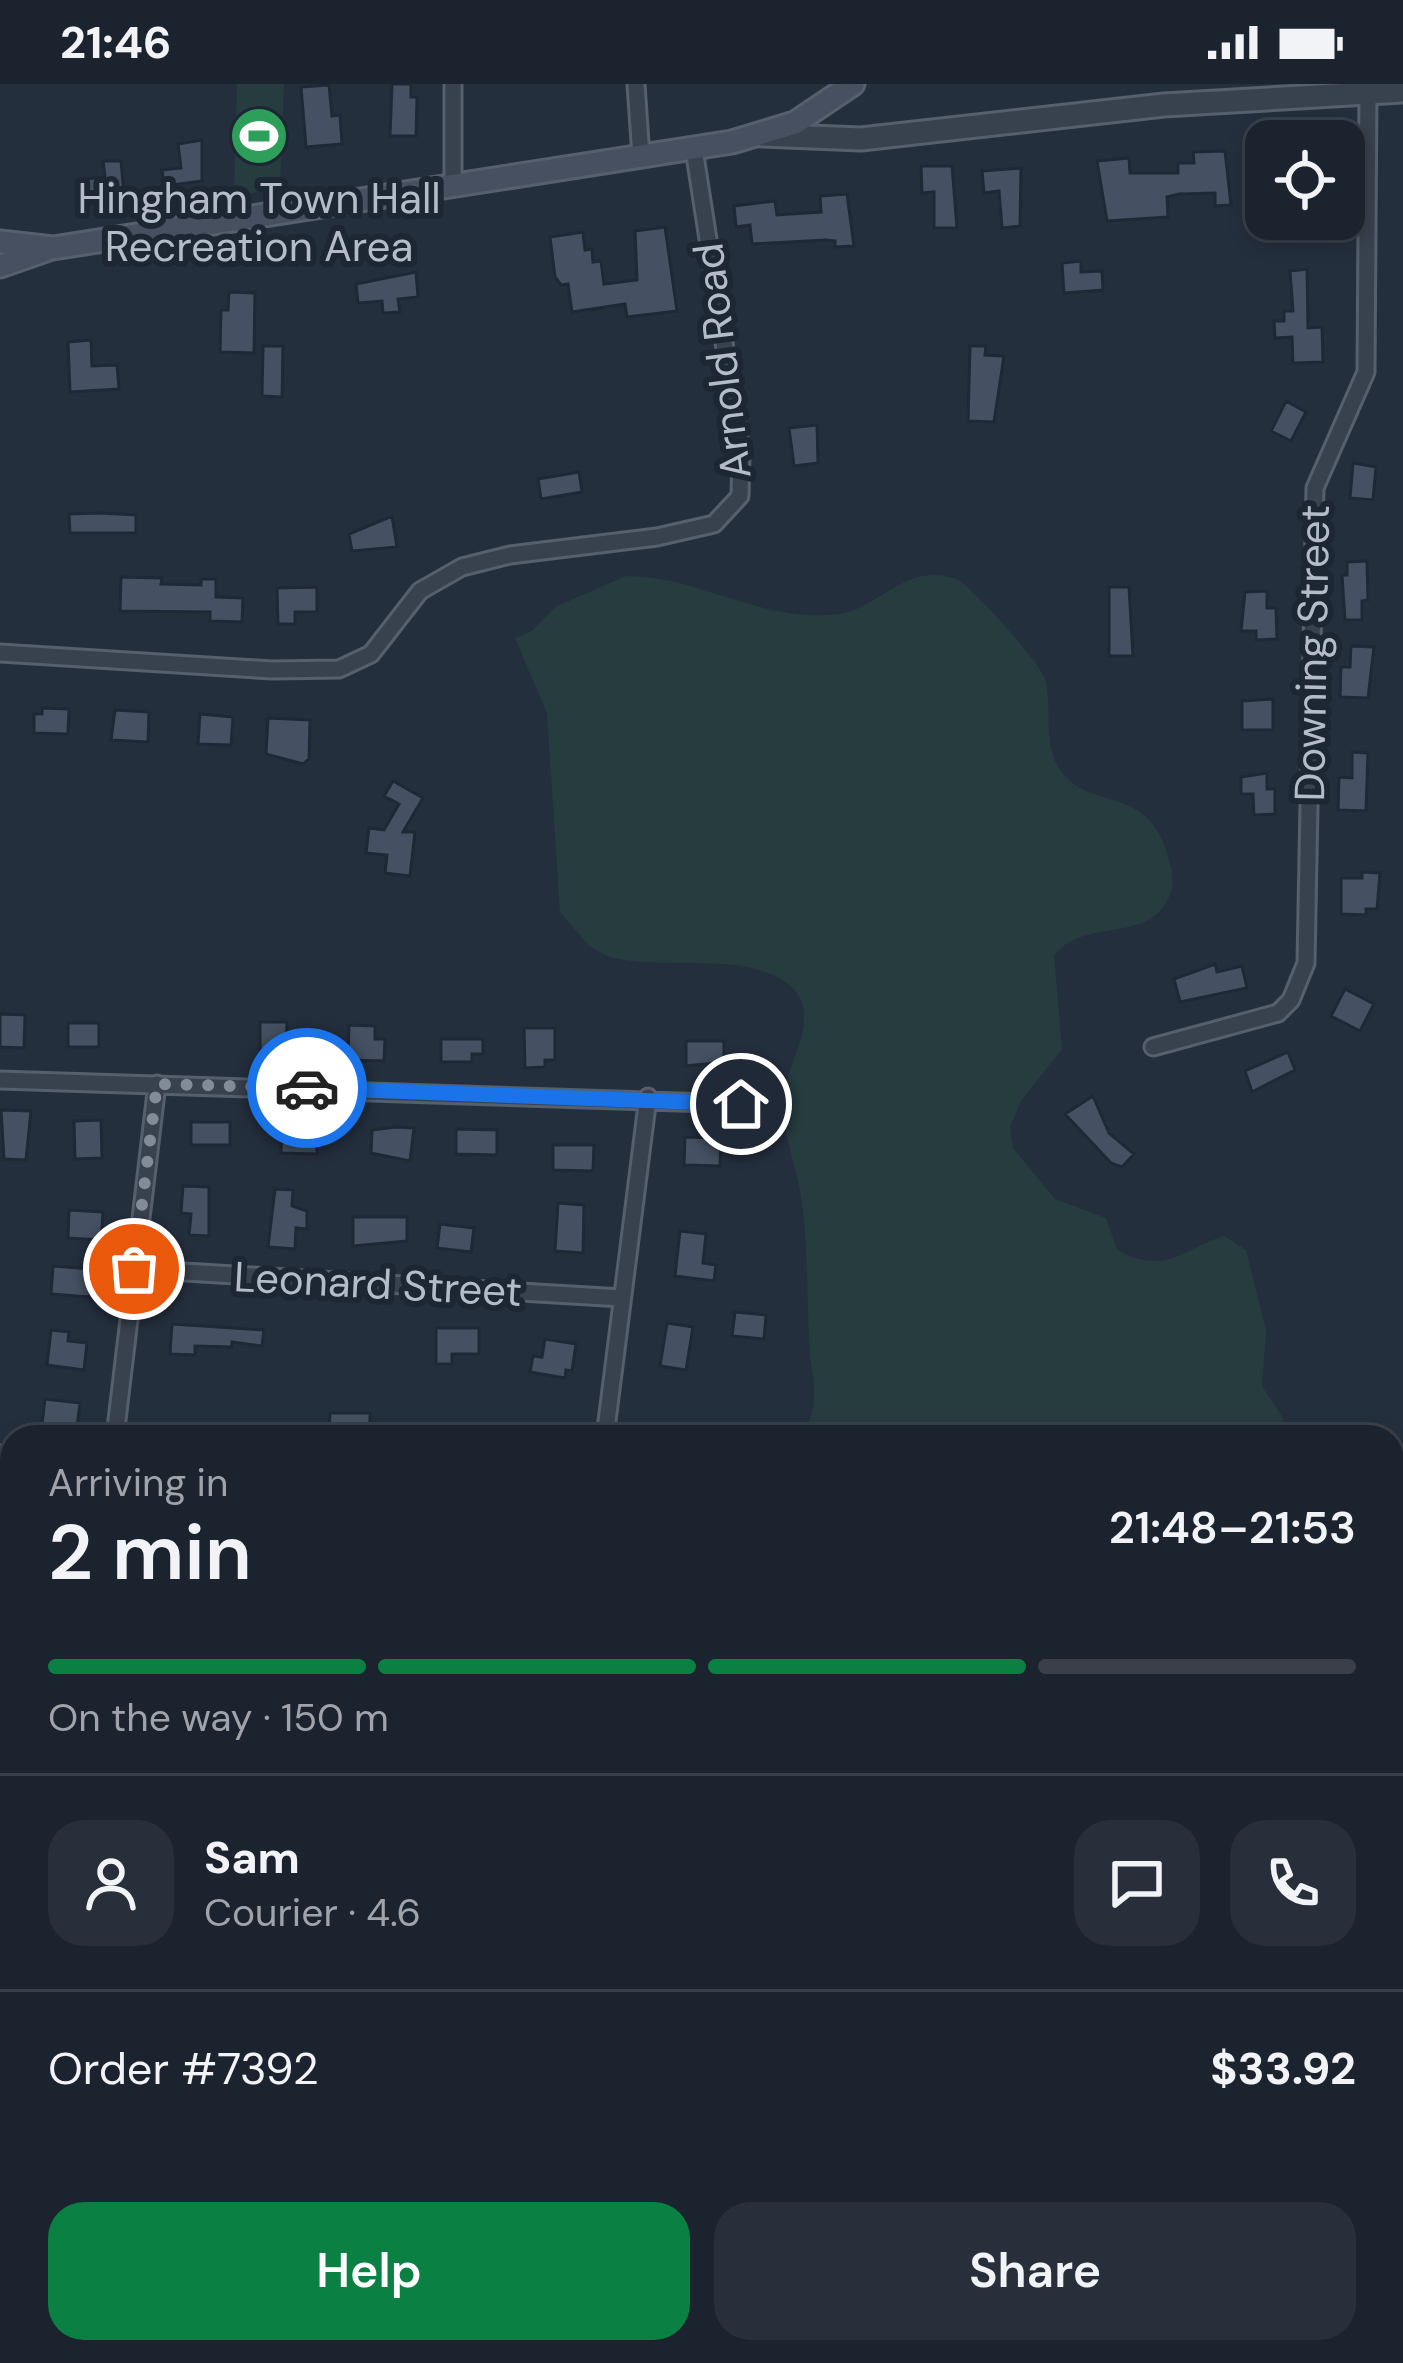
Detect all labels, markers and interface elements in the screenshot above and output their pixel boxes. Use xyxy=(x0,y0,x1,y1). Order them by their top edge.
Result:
text: 21:46 xyxy=(60,13,172,72)
sports icon: Hingham Town Hall Recreation Area xyxy=(228,105,290,167)
map controls xyxy=(1245,120,1365,240)
button: locate xyxy=(1245,120,1365,240)
place label: Hingham Town Hall Recreation Area xyxy=(77,171,441,274)
street label: Arnold Road xyxy=(680,240,764,482)
street label: Downing Street xyxy=(1282,504,1342,802)
courier xyxy=(247,1028,367,1148)
pin xyxy=(690,1053,792,1155)
icon: car xyxy=(274,1055,340,1121)
icon: home xyxy=(708,1071,774,1137)
pin xyxy=(83,1218,185,1320)
icon: bag xyxy=(101,1236,167,1302)
street label: Leonard Street xyxy=(233,1249,523,1319)
text: Arriving in xyxy=(48,1457,228,1508)
text: 21:48–21:53 xyxy=(1109,1498,1356,1557)
text: 2 min xyxy=(48,1502,252,1603)
text: On the way · 150 m xyxy=(48,1692,389,1743)
button: person xyxy=(48,1820,174,1946)
button: chat xyxy=(1074,1820,1200,1946)
button: phone xyxy=(1230,1820,1356,1946)
text: Sam xyxy=(204,1828,300,1887)
text: Courier · 4.6 xyxy=(204,1887,421,1938)
text: Order #7392 xyxy=(48,2039,319,2098)
text: $33.92 xyxy=(1210,2039,1356,2098)
button: Help xyxy=(48,2202,690,2340)
button: Share xyxy=(714,2202,1356,2340)

